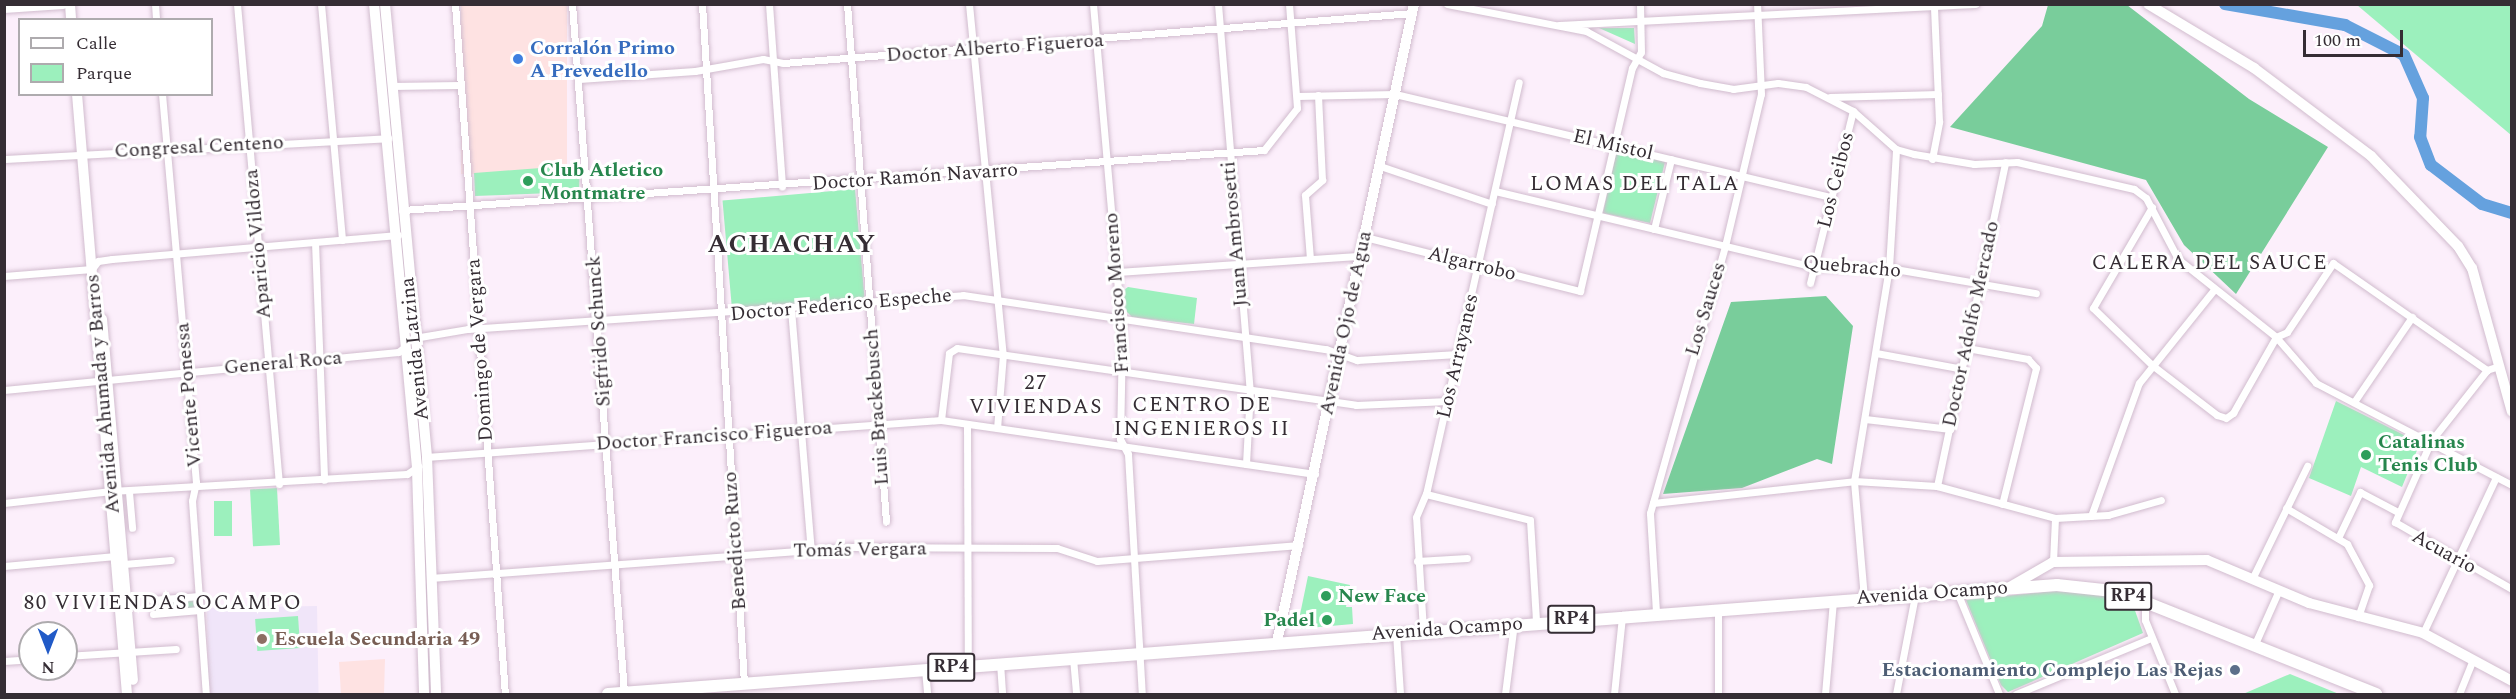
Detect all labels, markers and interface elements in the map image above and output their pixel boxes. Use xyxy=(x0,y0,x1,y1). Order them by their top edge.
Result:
legend xyxy=(18,18,213,96)
scale bar xyxy=(2306,18,2406,56)
text: 100 m xyxy=(2314,27,2361,54)
street label: Doctor Alberto Figueroa xyxy=(885,28,1105,68)
text: Calle xyxy=(76,30,117,57)
place label: Corralón Primo A Prevedello xyxy=(530,36,675,83)
marker: Corralón Primo A Prevedello xyxy=(511,52,525,66)
text: Parque xyxy=(76,60,132,87)
street label: El Mistol xyxy=(1571,124,1655,166)
street label: Los Ceibos xyxy=(1812,129,1860,231)
street label: Congresal Centeno xyxy=(114,131,284,163)
place label: Club Atletico Montmatre xyxy=(540,158,663,205)
street label: Doctor Ramón Navarro xyxy=(811,158,1019,196)
street label: Juan Ambrosetti xyxy=(1217,160,1253,308)
street label: Aparicio Vildoza xyxy=(240,168,276,320)
district label: LOMAS DEL TALA xyxy=(1530,171,1740,197)
marker: Club Atletico Montmatre xyxy=(521,174,535,188)
street label: Francisco Moreno xyxy=(1099,212,1135,374)
street label: Doctor Adolfo Mercado xyxy=(1937,219,2005,429)
district label: ACHACHAY xyxy=(707,229,877,261)
street label: Avenida Ojo de Agua xyxy=(1315,229,1377,417)
street label: Algarrobo xyxy=(1426,241,1518,287)
district label: CALERA DEL SAUCE xyxy=(2092,250,2328,276)
street label: Quebracho xyxy=(1802,251,1902,283)
street label: Sigfrido Schunck xyxy=(582,255,616,407)
street label: Domingo de Vergara xyxy=(462,258,498,442)
street label: Los Sauces xyxy=(1680,259,1732,359)
street label: Avenida Ahumada y Barros xyxy=(81,273,125,515)
street label: Avenida Latzina xyxy=(396,276,434,422)
street label: Doctor Federico Espeche xyxy=(729,283,953,327)
street label: Los Arrayanes xyxy=(1432,291,1484,421)
street label: Vicente Ponessa xyxy=(171,322,207,468)
street label: Luis Brackebusch xyxy=(860,328,894,486)
street label: General Roca xyxy=(223,346,343,380)
district label: 27 VIVIENDAS xyxy=(969,370,1103,420)
district label: CENTRO DE INGENIEROS II xyxy=(1114,392,1290,442)
street label: Doctor Francisco Figueroa xyxy=(595,416,833,456)
place label: Catalinas Tenis Club xyxy=(2378,431,2478,478)
marker: Catalinas Tenis Club xyxy=(2359,448,2373,462)
street label: Benedicto Ruzo xyxy=(718,471,752,611)
street label: Acuario xyxy=(2407,524,2481,580)
street label: Tomás Vergara xyxy=(793,537,927,563)
street label: Avenida Ocampo xyxy=(1855,576,2009,610)
road number: RP4 xyxy=(2104,581,2152,611)
place label: New Face xyxy=(1338,584,1426,608)
marker: New Face xyxy=(1319,589,1333,603)
district label: 80 VIVIENDAS OCAMPO xyxy=(24,590,302,616)
road number: RP4 xyxy=(1547,604,1595,634)
place label: Padel xyxy=(1263,608,1315,632)
street label: Avenida Ocampo xyxy=(1370,612,1524,646)
marker: Padel xyxy=(1320,613,1334,627)
north arrow xyxy=(18,621,78,681)
place label: Escuela Secundaria 49 xyxy=(274,627,480,651)
marker: Escuela Secundaria 49 xyxy=(255,632,269,646)
road number: RP4 xyxy=(927,652,975,682)
text: N xyxy=(41,655,55,679)
place label: Estacionamiento Complejo Las Rejas xyxy=(1881,658,2223,682)
marker: Estacionamiento Complejo Las Rejas xyxy=(2228,663,2242,677)

